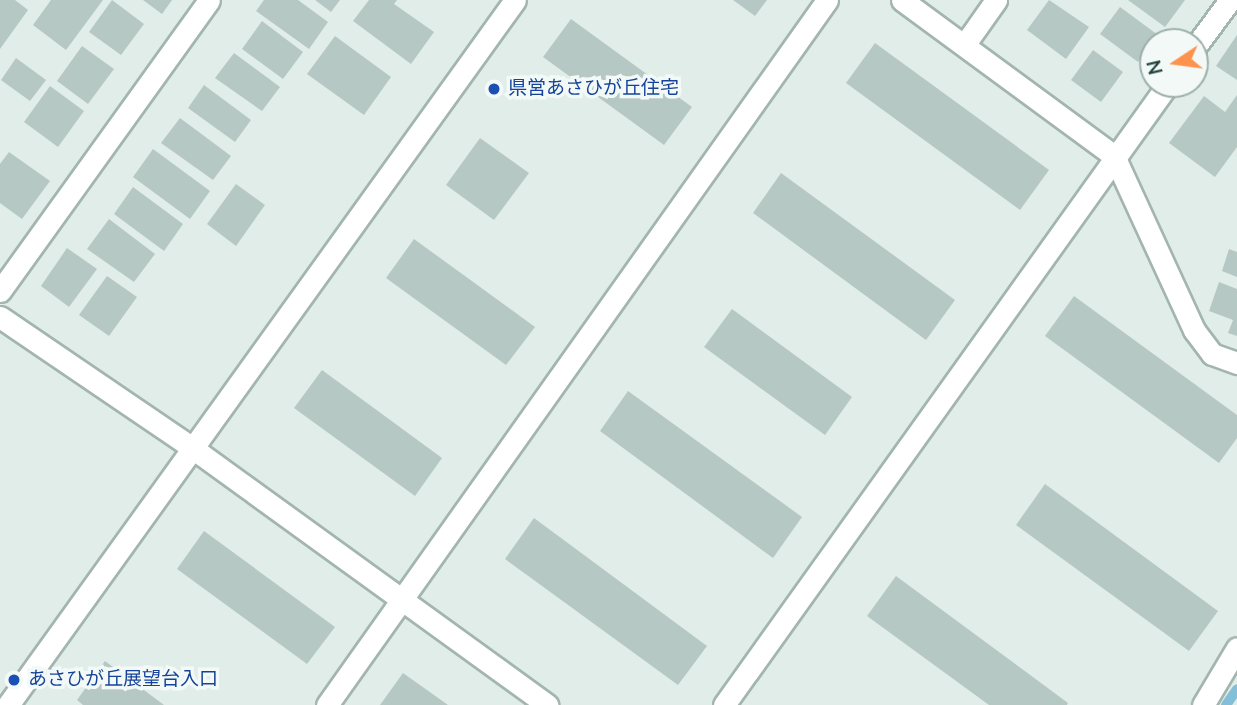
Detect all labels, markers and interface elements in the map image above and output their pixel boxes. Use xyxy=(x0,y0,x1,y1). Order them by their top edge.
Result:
north arrow xyxy=(1139,28,1209,98)
text: N xyxy=(1141,57,1170,77)
place label: 県営あさひが丘住宅 xyxy=(508,78,679,100)
marker: 県営あさひが丘住宅 xyxy=(486,81,502,97)
place label: あさひが丘展望台入口 xyxy=(28,669,218,691)
marker: あさひが丘展望台入口 xyxy=(6,672,22,688)

